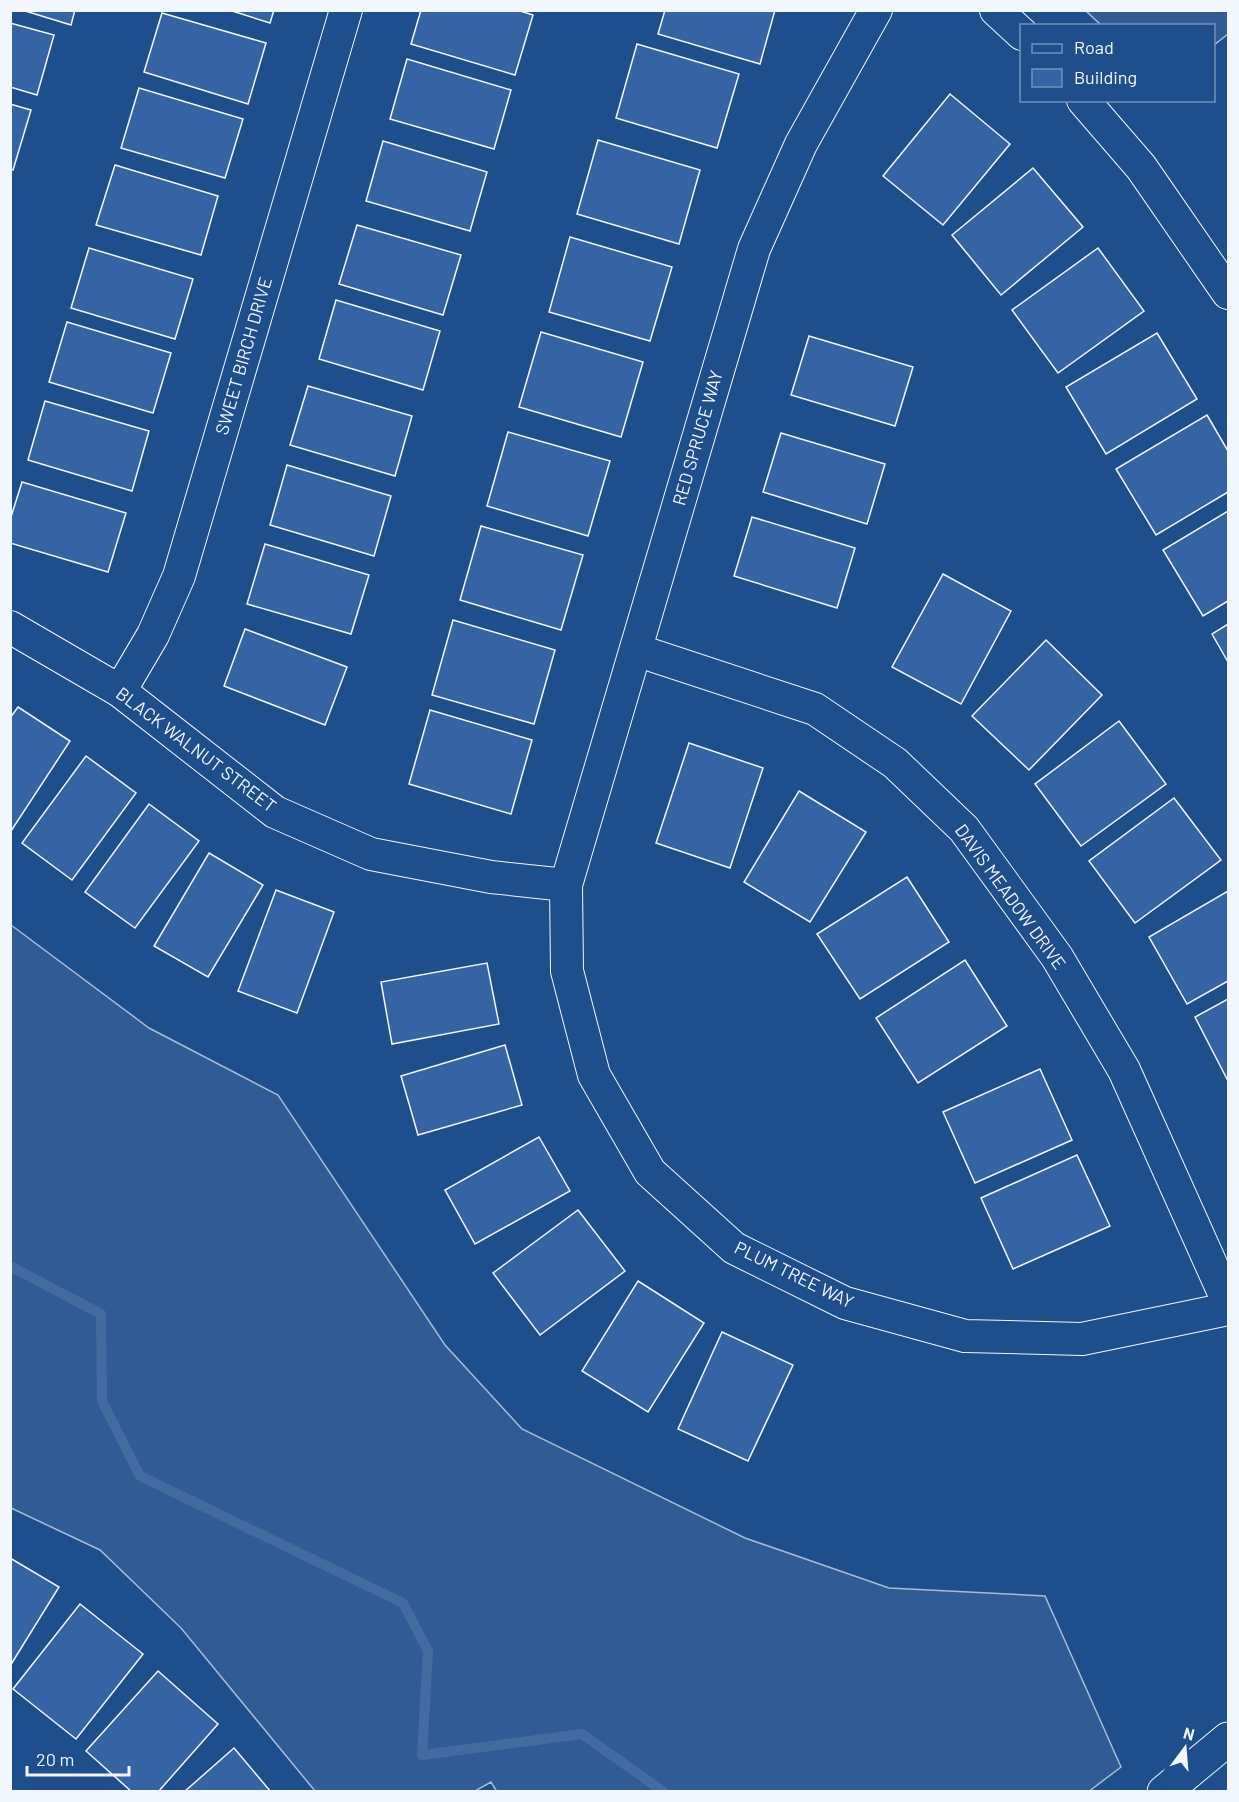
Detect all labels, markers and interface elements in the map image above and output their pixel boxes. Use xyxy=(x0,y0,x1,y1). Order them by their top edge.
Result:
legend xyxy=(1020,24,1215,102)
text: Road xyxy=(1074,36,1114,58)
text: Building xyxy=(1074,66,1137,88)
street label: SWEET BIRCH DRIVE xyxy=(210,274,276,437)
street label: RED SPRUCE WAY xyxy=(667,368,727,508)
street label: BLACK WALNUT STREET xyxy=(112,682,281,817)
street label: DAVIS MEADOW DRIVE xyxy=(951,819,1071,973)
street label: PLUM TREE WAY xyxy=(731,1236,858,1312)
north arrow xyxy=(1155,1718,1215,1778)
text: N xyxy=(1182,1723,1197,1744)
scale bar xyxy=(27,1739,129,1777)
text: 20 m xyxy=(36,1748,74,1770)

